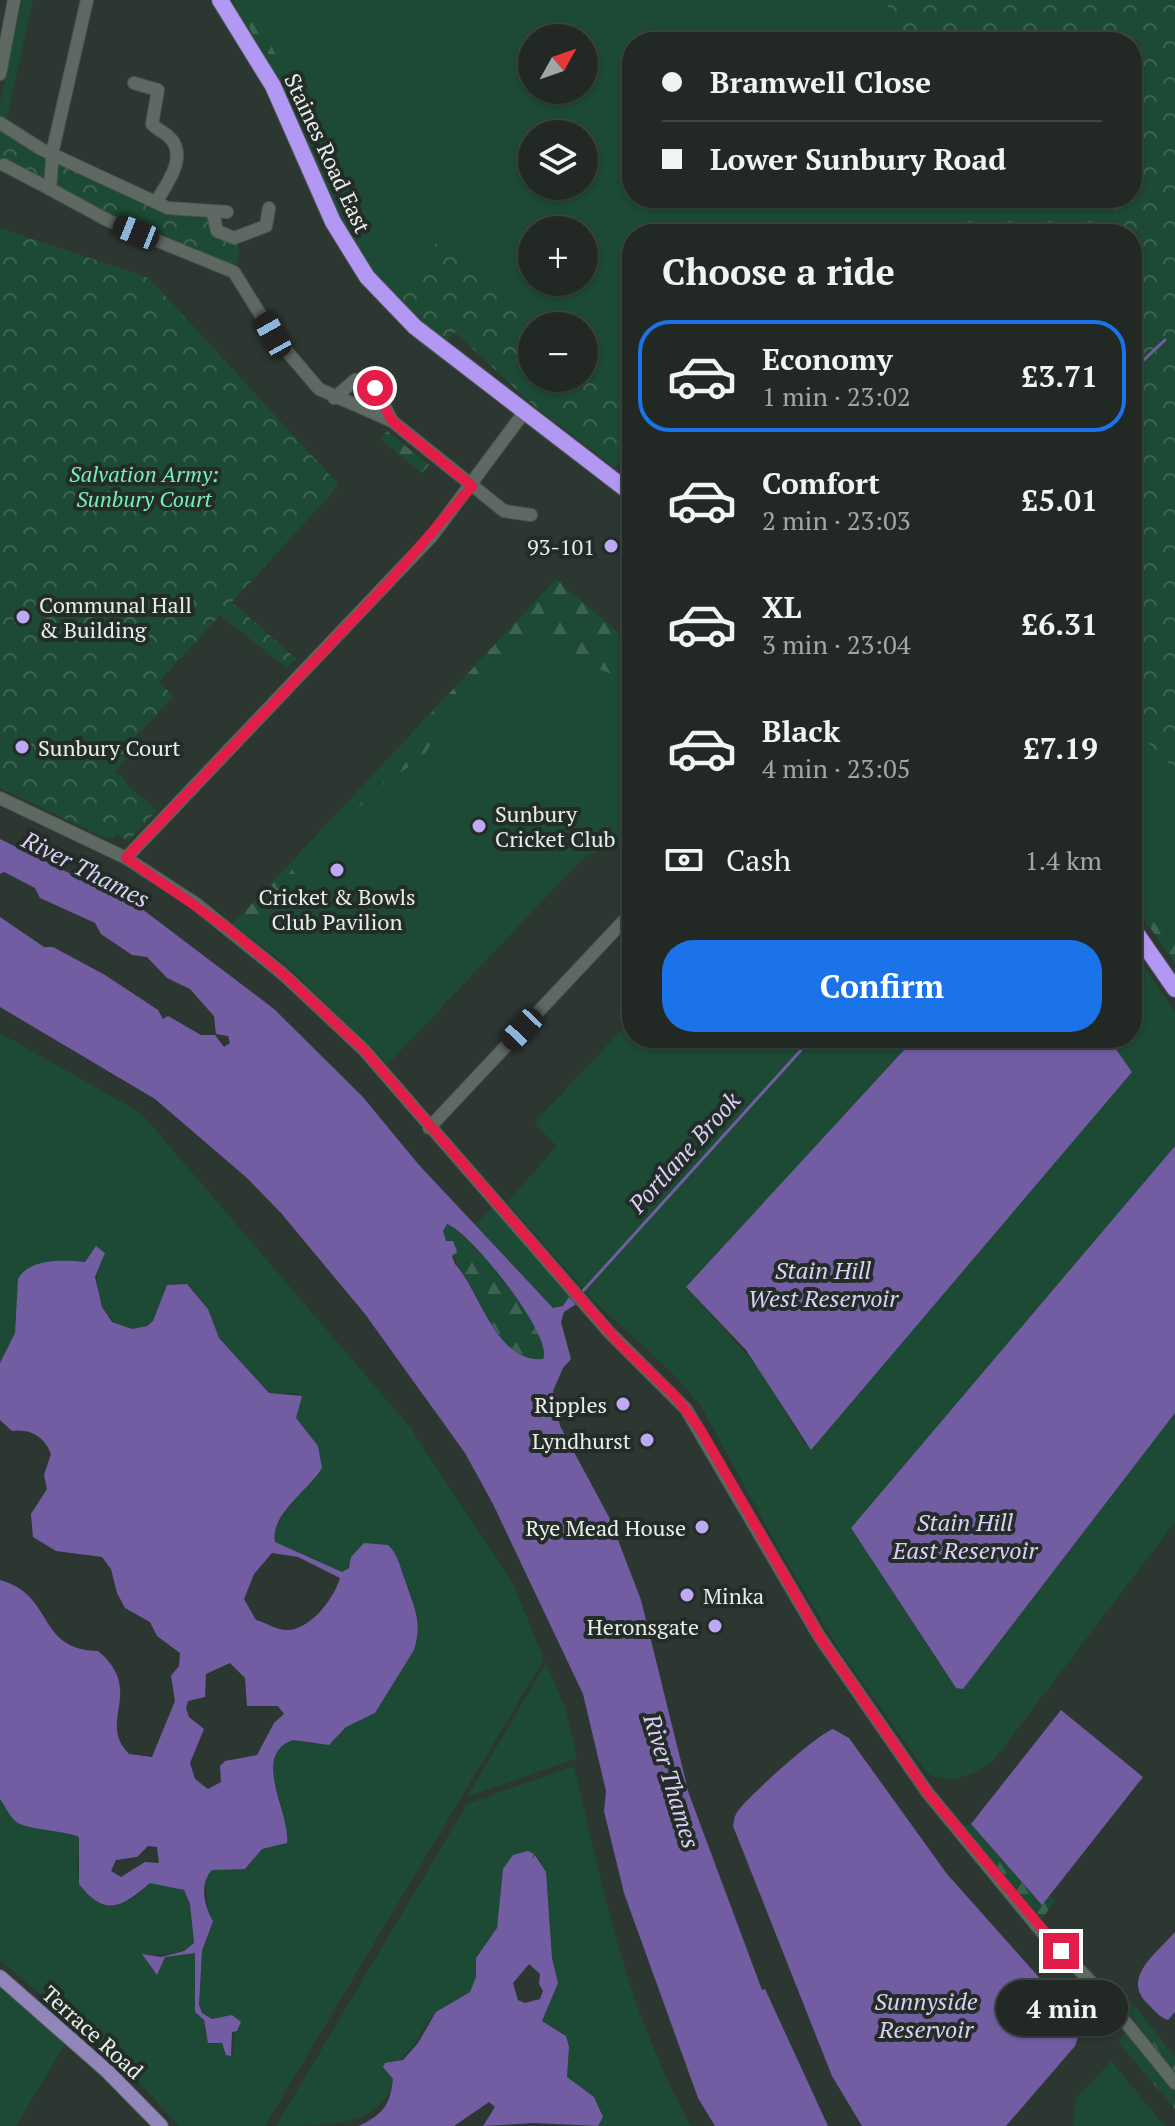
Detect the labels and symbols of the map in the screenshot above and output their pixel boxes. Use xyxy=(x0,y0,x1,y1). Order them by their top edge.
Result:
north arrow xyxy=(518,24,598,104)
street label: Staines Road East xyxy=(278,69,378,237)
car xyxy=(109,212,163,252)
car xyxy=(251,308,295,362)
route start xyxy=(357,370,393,406)
park label: Salvation Army: Sunbury Court xyxy=(69,459,219,513)
place label: 93-101 xyxy=(527,532,595,561)
marker: 93-101 xyxy=(602,537,620,555)
place label: Communal Hall & Building xyxy=(39,590,192,644)
marker: Communal Hall & Building xyxy=(14,608,32,626)
place label: Sunbury Court xyxy=(38,733,180,762)
marker: Sunbury Court xyxy=(13,738,31,756)
place label: Sunbury Cricket Club xyxy=(495,799,616,853)
marker: Sunbury Cricket Club xyxy=(470,817,488,835)
water label: River Thames xyxy=(16,823,155,915)
marker: Cricket & Bowls Club Pavilion xyxy=(328,861,346,879)
place label: Cricket & Bowls Club Pavilion xyxy=(258,882,416,936)
car xyxy=(497,1003,547,1055)
water label: Portlane Brook xyxy=(620,1084,747,1220)
water label: Stain Hill West Reservoir xyxy=(748,1254,900,1314)
place label: Ripples xyxy=(534,1390,607,1419)
marker: Ripples xyxy=(614,1395,632,1413)
place label: Lyndhurst xyxy=(532,1426,631,1455)
marker: Lyndhurst xyxy=(638,1431,656,1449)
water label: Stain Hill East Reservoir xyxy=(892,1506,1039,1566)
place label: Rye Mead House xyxy=(525,1513,686,1542)
marker: Rye Mead House xyxy=(693,1518,711,1536)
place label: Minka xyxy=(703,1581,764,1610)
marker: Minka xyxy=(678,1586,696,1604)
place label: Heronsgate xyxy=(587,1612,699,1641)
marker: Heronsgate xyxy=(706,1617,724,1635)
water label: River Thames xyxy=(636,1709,708,1852)
route end xyxy=(1043,1933,1079,1969)
street label: Terrace Road xyxy=(36,1979,150,2085)
callout: 4 min xyxy=(995,1979,1127,2035)
water label: Sunnyside Reservoir xyxy=(874,1985,978,2045)

